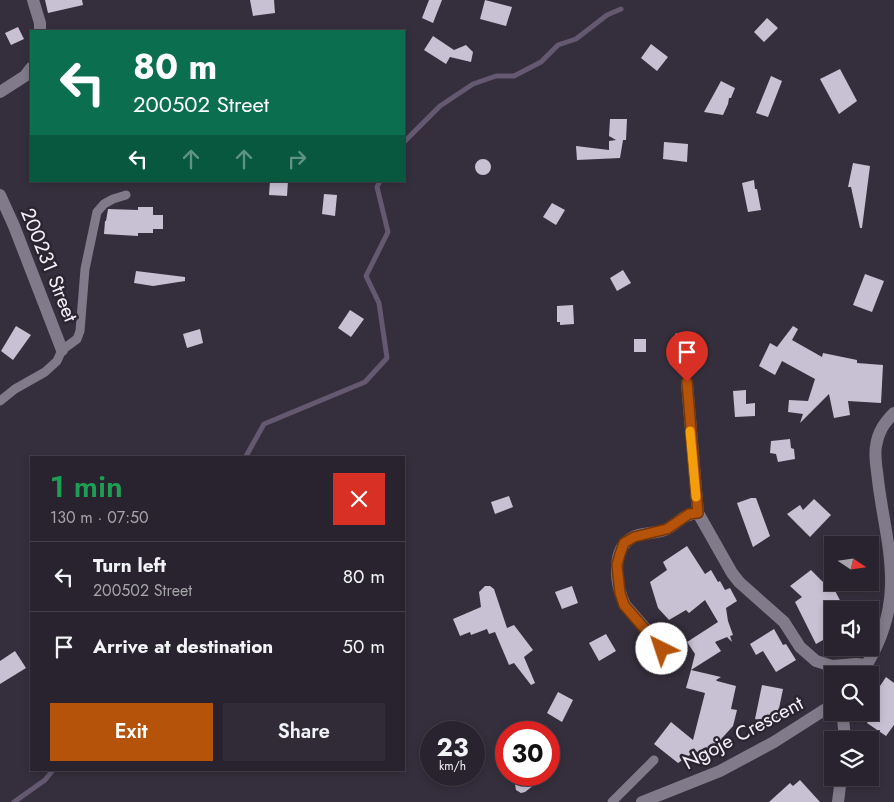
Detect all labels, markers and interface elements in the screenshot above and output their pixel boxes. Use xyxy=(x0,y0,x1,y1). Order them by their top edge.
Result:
text: 80 m xyxy=(133,42,217,92)
icon: left xyxy=(50,50,115,115)
text: 200502 Street xyxy=(133,88,269,120)
icon: left xyxy=(124,145,152,173)
icon: ahead xyxy=(177,145,205,173)
icon: ahead xyxy=(230,145,258,173)
icon: right xyxy=(283,145,311,173)
street label: 200231 Street xyxy=(13,204,85,326)
pin xyxy=(666,331,708,382)
icon: arrive xyxy=(673,338,701,366)
text: 1 min xyxy=(50,465,123,508)
button: close xyxy=(333,473,385,525)
text: 130 m · 07:50 xyxy=(50,506,149,529)
north arrow xyxy=(824,536,879,591)
map controls xyxy=(824,536,879,786)
text: Turn left xyxy=(93,552,166,579)
icon: left xyxy=(50,563,78,591)
text: 80 m xyxy=(343,563,385,590)
text: 200502 Street xyxy=(93,579,192,602)
button: sound xyxy=(824,601,879,656)
position arrow xyxy=(635,622,687,674)
icon: arrive xyxy=(50,633,78,661)
text: Arrive at destination xyxy=(93,633,273,660)
text: 50 m xyxy=(342,633,385,660)
button: search xyxy=(824,666,879,721)
street label: Ngoje Crescent xyxy=(678,689,809,777)
button: Exit xyxy=(50,703,213,761)
button: Share xyxy=(223,703,385,761)
speed limit sign: 30 xyxy=(495,721,560,786)
text: 23 xyxy=(437,729,468,765)
button: layers xyxy=(824,731,879,786)
text: km/h xyxy=(439,757,466,775)

